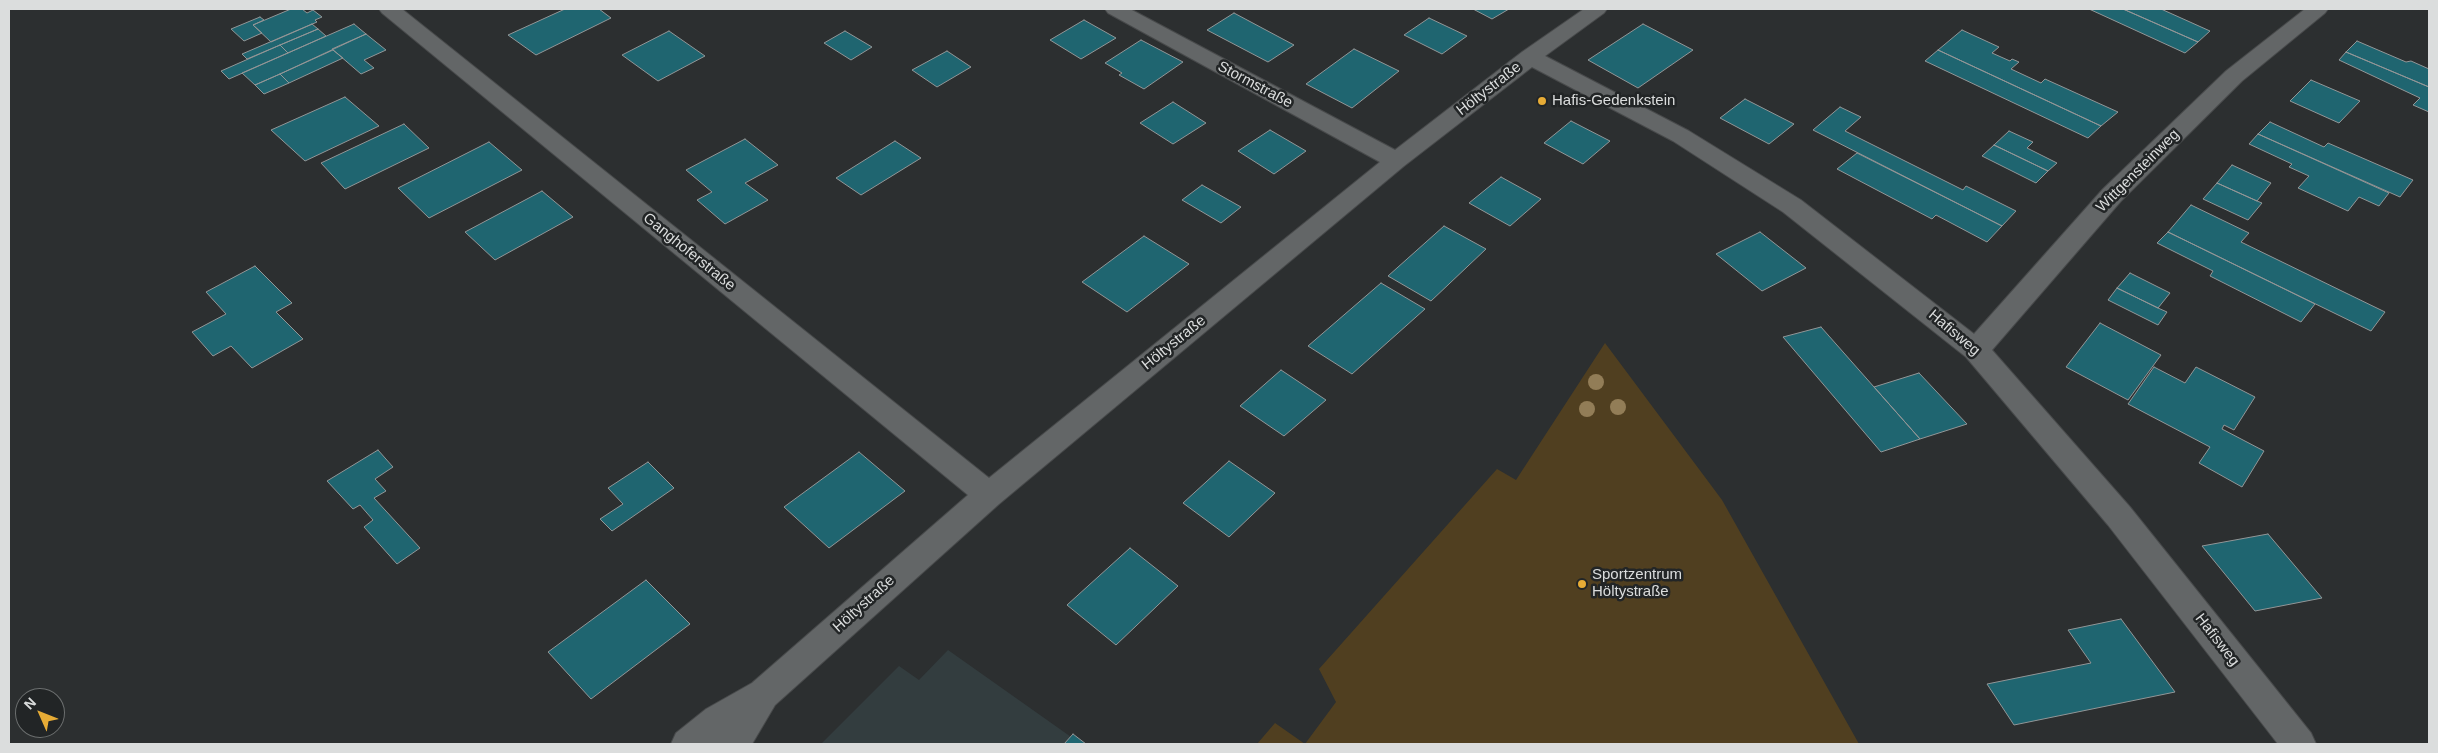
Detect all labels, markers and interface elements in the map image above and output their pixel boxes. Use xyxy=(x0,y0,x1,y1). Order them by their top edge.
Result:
street label: Stormstraße xyxy=(1214,58,1296,112)
street label: Höltystraße xyxy=(1453,58,1525,120)
place label: Hafis-Gedenkstein xyxy=(1552,92,1675,110)
marker: Hafis-Gedenkstein xyxy=(1536,95,1548,107)
street label: Wittgensteinweg xyxy=(2093,126,2183,216)
street label: Ganghoferstraße xyxy=(639,209,739,295)
street label: Hafisweg xyxy=(1925,306,1983,360)
street label: Höltystraße xyxy=(1139,312,1209,374)
place label: Sportzentrum Höltystraße xyxy=(1592,566,1682,601)
street label: Höltystraße xyxy=(829,572,899,636)
marker: Sportzentrum Höltystraße xyxy=(1576,578,1588,590)
street label: Hafisweg xyxy=(2191,610,2243,670)
north arrow xyxy=(15,688,65,738)
text: N xyxy=(21,694,39,712)

